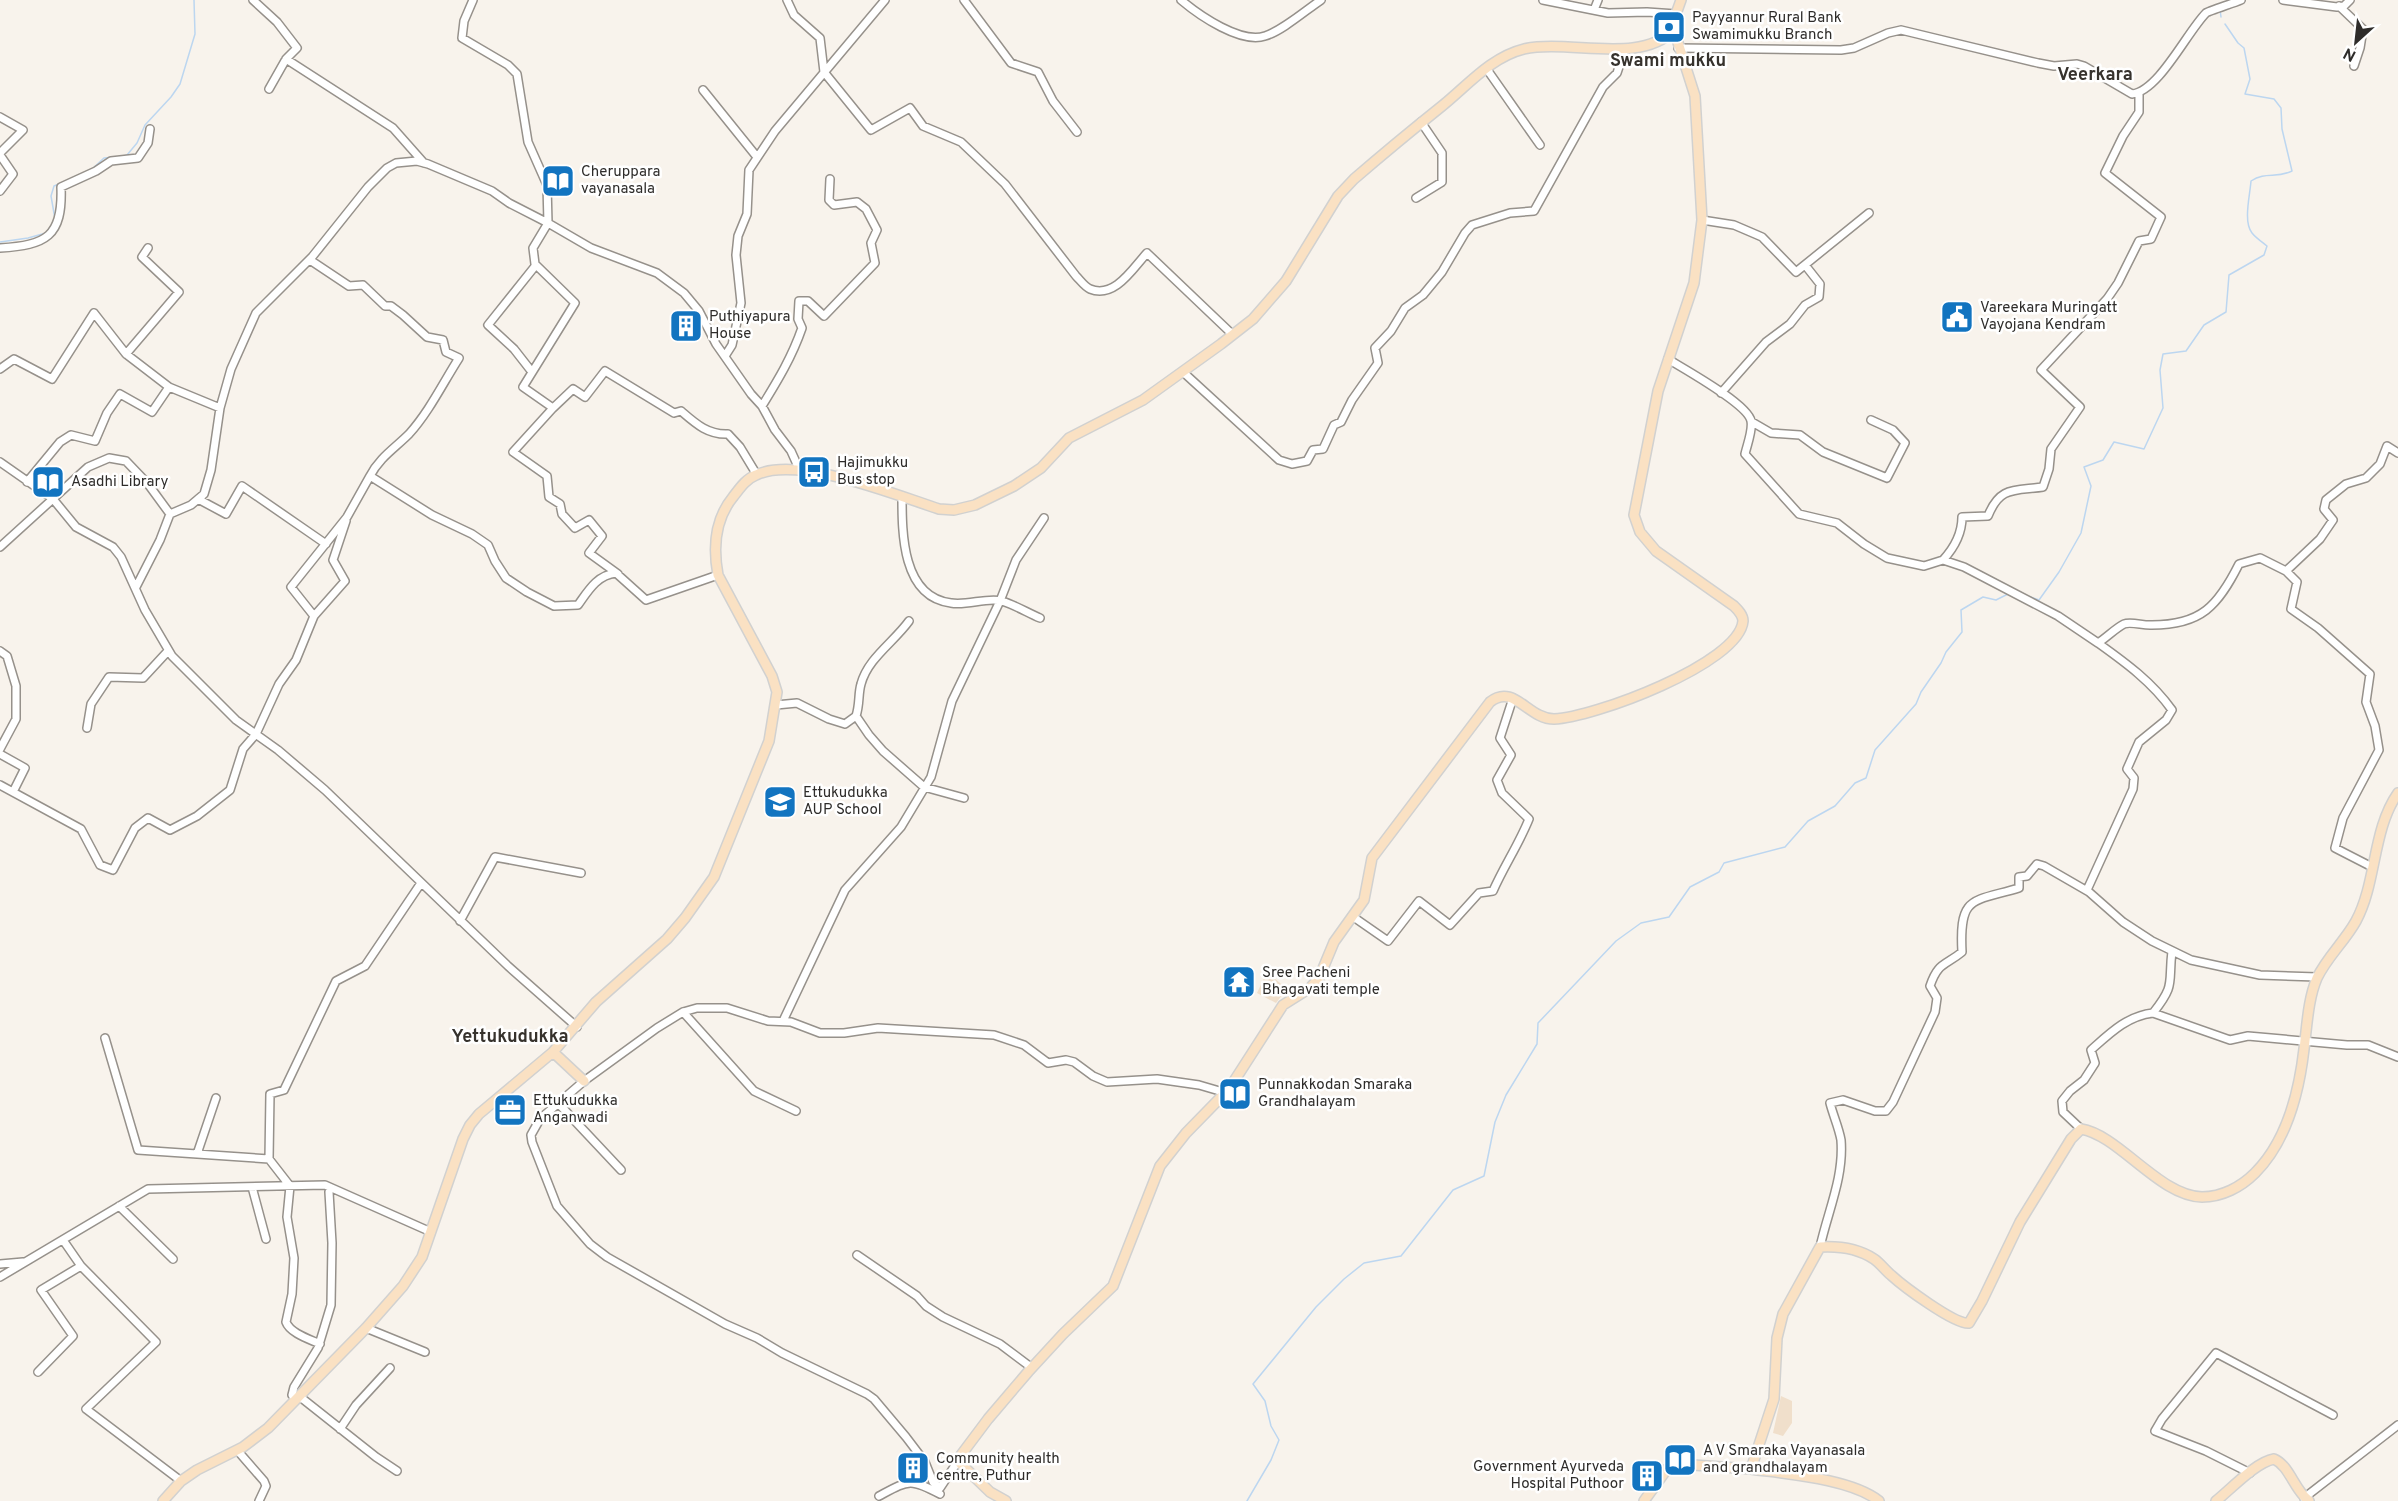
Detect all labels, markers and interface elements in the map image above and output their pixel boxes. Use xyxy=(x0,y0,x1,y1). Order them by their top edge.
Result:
bank icon: Payyannur Rural Bank Swamimukku Branch xyxy=(1651,9,1687,45)
place label: Payyannur Rural Bank Swamimukku Branch xyxy=(1692,9,1842,45)
north arrow xyxy=(2326,12,2386,72)
text: N xyxy=(2340,42,2360,65)
district label: Swami mukku xyxy=(1610,50,1726,73)
district label: Veerkara xyxy=(2057,64,2133,87)
library icon: Cheruppara vayanasala xyxy=(540,163,576,199)
place label: Cheruppara vayanasala xyxy=(581,163,660,199)
public building icon: Vareekara Muringatt Vayojana Kendram xyxy=(1939,299,1975,335)
place label: Vareekara Muringatt Vayojana Kendram xyxy=(1980,299,2118,335)
building icon: Puthiyapura House xyxy=(668,308,704,344)
place label: Puthiyapura House xyxy=(709,308,790,344)
bus stop icon: Hajimukku Bus stop xyxy=(796,454,832,490)
place label: Hajimukku Bus stop xyxy=(837,454,908,490)
library icon: Asadhi Library xyxy=(30,464,66,500)
place label: Asadhi Library xyxy=(71,473,168,492)
school or university icon: Ettukudukka AUP School xyxy=(762,784,798,820)
place label: Ettukudukka AUP School xyxy=(803,784,888,820)
temple icon: Sree Pacheni Bhagavati temple xyxy=(1221,964,1257,1000)
place label: Sree Pacheni Bhagavati temple xyxy=(1262,964,1380,1000)
district label: Yettukudukka xyxy=(452,1026,568,1049)
library icon: Punnakkodan Smaraka Grandhalayam xyxy=(1217,1076,1253,1112)
place label: Punnakkodan Smaraka Grandhalayam xyxy=(1258,1076,1412,1112)
office icon: Ettukudukka Anganwadi xyxy=(492,1092,528,1128)
place label: Ettukudukka Anganwadi xyxy=(533,1092,618,1128)
library icon: A V Smaraka Vayanasala and grandhalayam xyxy=(1662,1442,1698,1478)
place label: A V Smaraka Vayanasala and grandhalayam xyxy=(1703,1442,1865,1478)
building icon: Community health centre, Puthur xyxy=(895,1450,931,1486)
place label: Community health centre, Puthur xyxy=(936,1450,1060,1486)
place label: Government Ayurveda Hospital Puthoor xyxy=(1473,1458,1624,1494)
building icon: Government Ayurveda Hospital Puthoor xyxy=(1629,1458,1665,1494)

